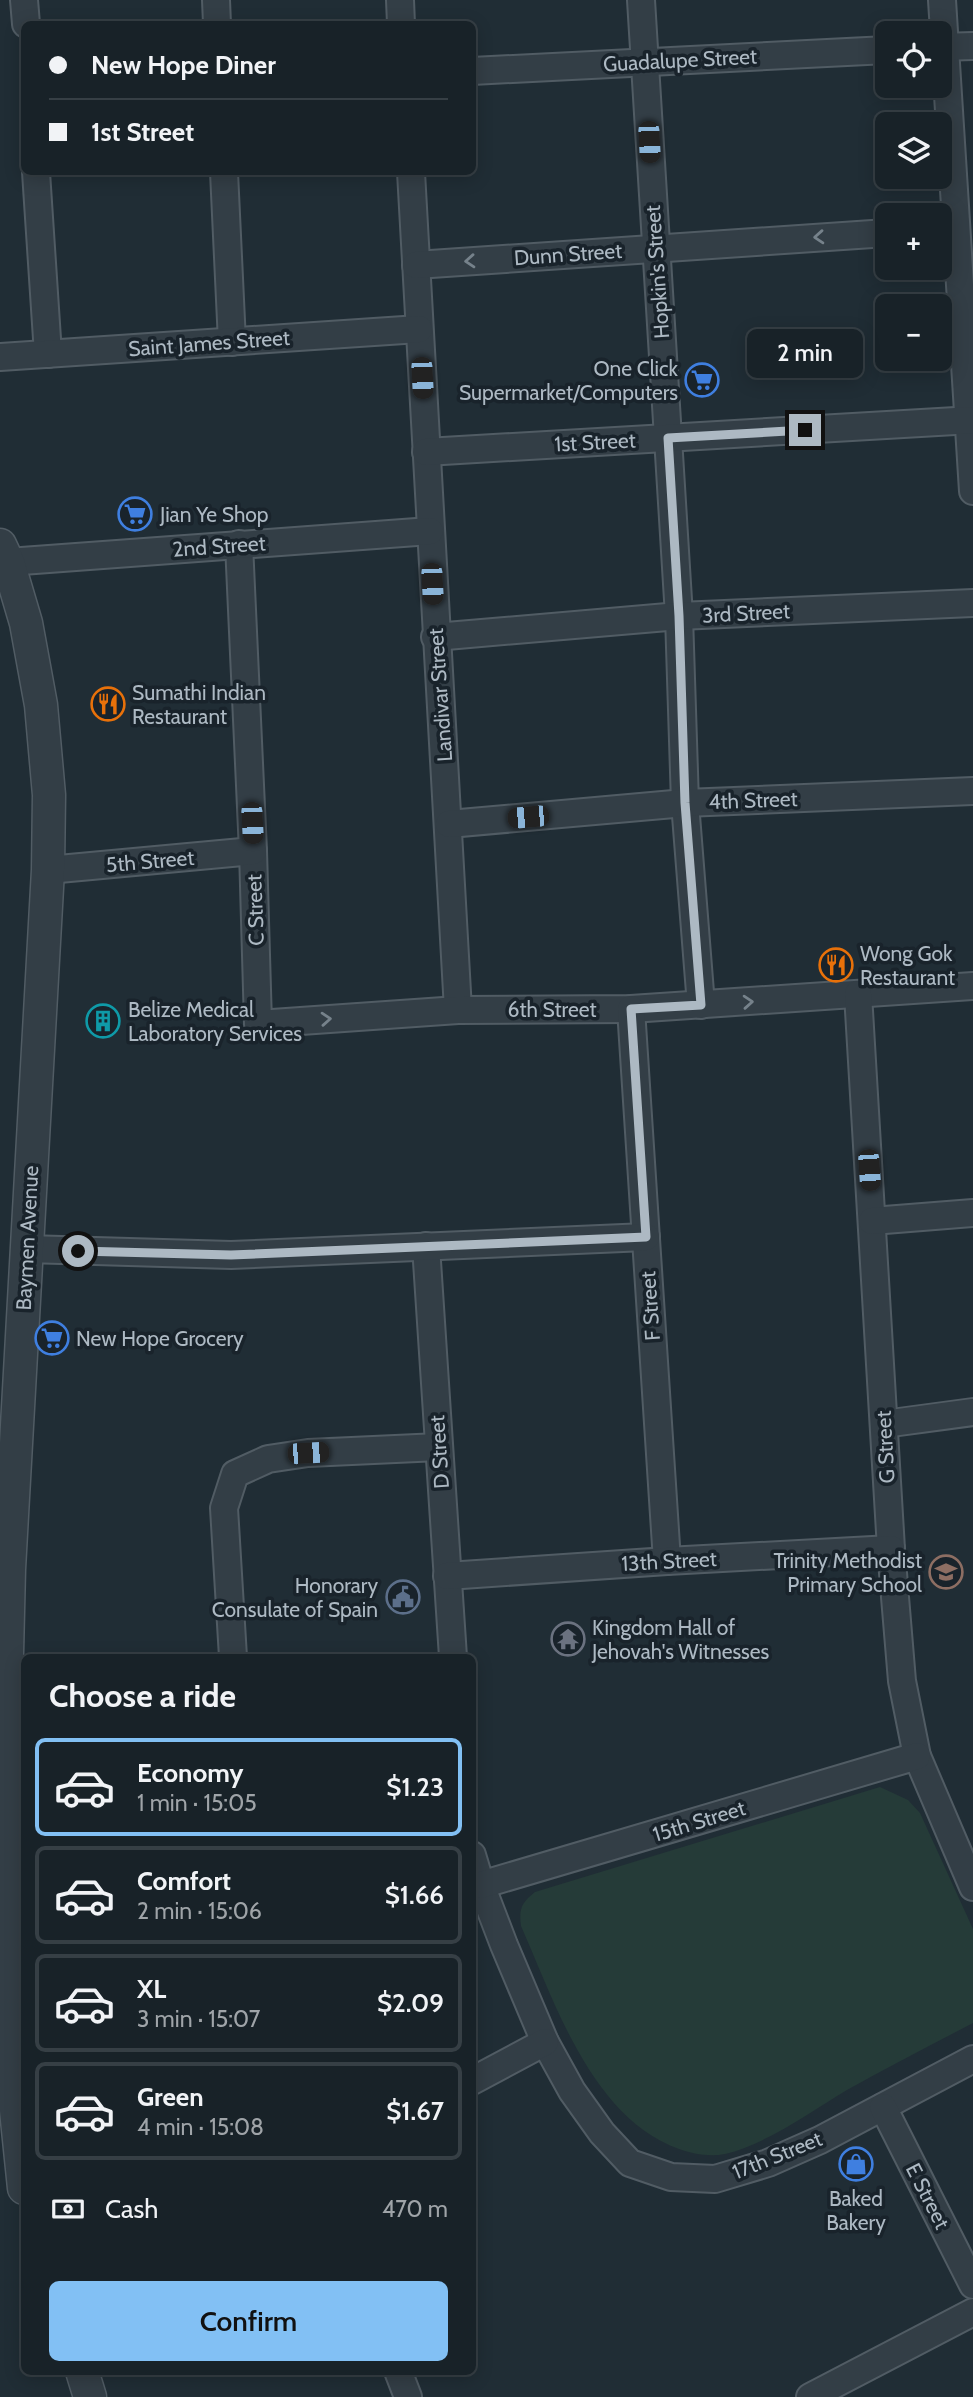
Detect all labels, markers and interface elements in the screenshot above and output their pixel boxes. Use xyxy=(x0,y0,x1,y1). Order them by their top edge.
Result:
map controls xyxy=(875,21,952,371)
button: locate xyxy=(875,21,952,98)
street label: Guadalupe Street xyxy=(603,43,757,77)
text: New Hope Diner xyxy=(91,49,276,81)
button: layers xyxy=(875,112,952,189)
text: 1st Street xyxy=(91,116,194,148)
car xyxy=(638,120,661,164)
button: + xyxy=(875,203,952,280)
street label: Hopkin's Street xyxy=(640,204,674,340)
one-way arrow xyxy=(813,229,824,244)
street label: Dunn Street xyxy=(513,238,623,270)
one-way arrow xyxy=(464,253,475,268)
button: − xyxy=(875,294,952,371)
street label: Saint James Street xyxy=(127,325,291,361)
callout: 2 min xyxy=(747,328,863,378)
text: 2 min xyxy=(777,339,833,367)
car xyxy=(411,356,434,400)
place label: One Click Supermarket/Computers xyxy=(459,356,679,405)
supermarket icon: One Click Supermarket/Computers xyxy=(683,361,721,399)
route end xyxy=(789,414,821,446)
street label: 1st Street xyxy=(554,427,636,457)
supermarket icon: Jian Ye Shop xyxy=(116,495,154,533)
place label: Jian Ye Shop xyxy=(159,502,269,527)
street label: 2nd Street xyxy=(172,530,266,562)
car xyxy=(421,562,444,606)
street label: 3rd Street xyxy=(701,598,791,628)
street label: Landivar Street xyxy=(423,627,457,763)
place label: Sumathi Indian Restaurant xyxy=(132,680,266,729)
restaurant icon: Sumathi Indian Restaurant xyxy=(89,685,127,723)
street label: 4th Street xyxy=(708,786,798,814)
car xyxy=(241,801,264,845)
car xyxy=(507,805,550,829)
street label: 5th Street xyxy=(105,845,195,877)
street label: C Street xyxy=(241,874,269,946)
place label: Wong Gok Restaurant xyxy=(860,941,955,990)
restaurant icon: Wong Gok Restaurant xyxy=(817,946,855,984)
one-way arrow xyxy=(743,995,754,1010)
place label: Belize Medical Laboratory Services xyxy=(128,997,302,1046)
street label: 6th Street xyxy=(507,997,597,1022)
building icon: Belize Medical Laboratory Services xyxy=(84,1002,122,1040)
one-way arrow xyxy=(321,1012,332,1027)
car xyxy=(858,1148,881,1192)
street label: Baymen Avenue xyxy=(11,1165,43,1311)
route start xyxy=(62,1235,94,1267)
street label: F Street xyxy=(635,1270,665,1342)
supermarket icon: New Hope Grocery xyxy=(33,1319,71,1357)
place label: New Hope Grocery xyxy=(76,1326,244,1351)
street label: G Street xyxy=(871,1410,899,1484)
street label: D Street xyxy=(424,1414,454,1490)
car xyxy=(287,1441,330,1465)
street label: 13th Street xyxy=(621,1546,717,1576)
place label: Trinity Methodist Primary School xyxy=(774,1548,922,1597)
school or university icon: Trinity Methodist Primary School xyxy=(927,1553,965,1591)
place label: Honorary Consulate of Spain xyxy=(212,1573,378,1622)
public building icon: Honorary Consulate of Spain xyxy=(384,1578,422,1616)
place label: Kingdom Hall of Jehovah's Witnesses xyxy=(591,1615,770,1664)
temple icon: Kingdom Hall of Jehovah's Witnesses xyxy=(549,1620,587,1658)
text: Choose a ride xyxy=(49,1676,236,1715)
icon: car xyxy=(53,1756,116,1819)
text: Economy xyxy=(137,1757,243,1789)
text: $1.23 xyxy=(386,1771,444,1803)
text: 1 min · 15:05 xyxy=(137,1789,257,1817)
street label: 15th Street xyxy=(650,1795,748,1847)
icon: car xyxy=(53,1864,116,1927)
text: Comfort xyxy=(137,1865,231,1897)
text: $1.66 xyxy=(385,1879,444,1911)
text: 2 min · 15:06 xyxy=(137,1897,262,1925)
icon: car xyxy=(53,1972,116,2035)
text: XL xyxy=(137,1973,166,2005)
text: $2.09 xyxy=(377,1987,444,2019)
text: 3 min · 15:07 xyxy=(137,2005,260,2033)
icon: car xyxy=(53,2080,116,2143)
text: Green xyxy=(137,2081,204,2113)
text: $1.67 xyxy=(386,2095,444,2127)
text: 4 min · 15:08 xyxy=(137,2113,264,2141)
street label: 17th Street xyxy=(728,2126,826,2184)
shop icon: Baked Bakery xyxy=(837,2145,875,2183)
street label: E Street xyxy=(901,2159,955,2233)
place label: Baked Bakery xyxy=(826,2186,886,2235)
icon: cash xyxy=(49,2190,87,2228)
text: Cash xyxy=(105,2193,158,2225)
text: 470 m xyxy=(382,2195,448,2223)
button: Confirm xyxy=(49,2281,448,2361)

